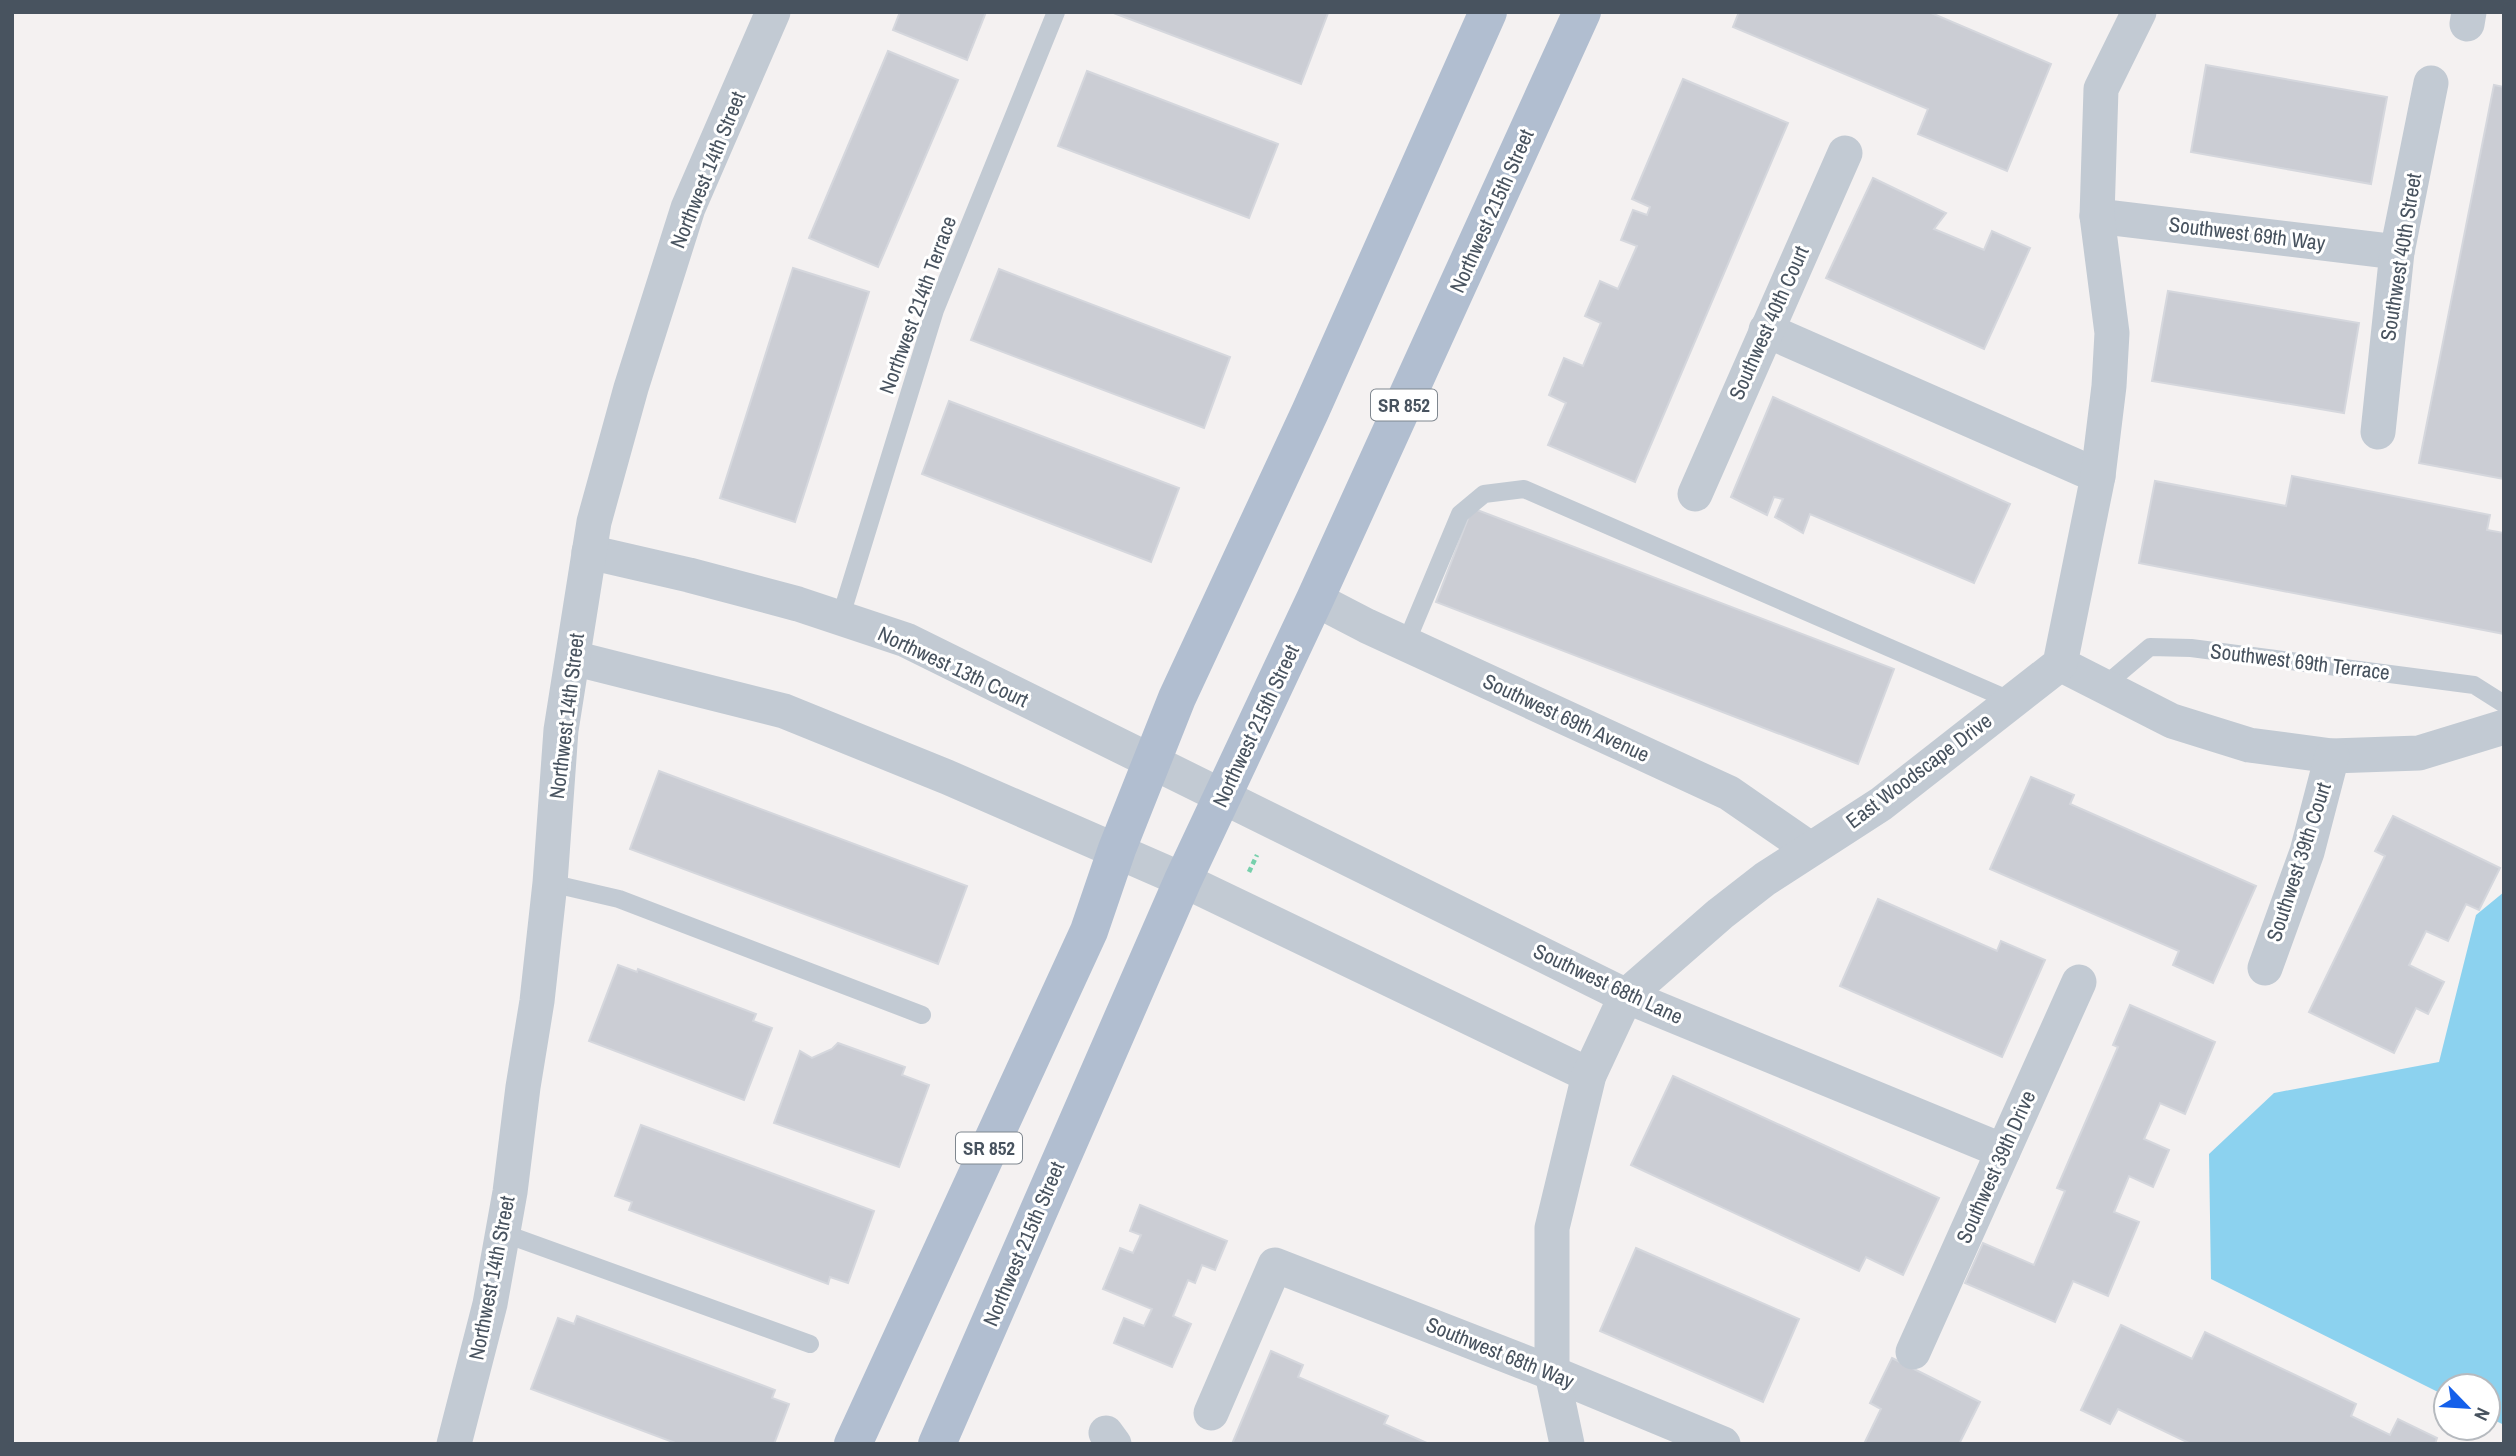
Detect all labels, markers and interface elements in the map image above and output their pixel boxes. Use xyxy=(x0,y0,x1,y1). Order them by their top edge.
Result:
street label: Northwest 14th Street xyxy=(663,87,752,252)
street label: Northwest 215th Street xyxy=(1442,124,1541,297)
street label: Southwest 40th Street xyxy=(2373,171,2428,343)
street label: Southwest 69th Way xyxy=(2167,210,2327,258)
street label: Northwest 214th Terrace xyxy=(872,212,963,398)
street label: Southwest 40th Court xyxy=(1722,241,1816,404)
road number: SR 852 xyxy=(1371,390,1437,420)
street label: Northwest 13th Court xyxy=(873,619,1033,714)
street label: Northwest 14th Street xyxy=(542,631,591,800)
street label: Southwest 69th Terrace xyxy=(2209,636,2391,687)
street label: Northwest 215th Street xyxy=(1205,640,1306,812)
street label: Southwest 69th Avenue xyxy=(1478,666,1654,769)
street label: East Woodscape Drive xyxy=(1840,706,1998,835)
street label: Southwest 39th Court xyxy=(2259,778,2338,945)
street label: Southwest 68th Lane xyxy=(1529,936,1688,1031)
street label: Southwest 39th Drive xyxy=(1949,1086,2042,1248)
road number: SR 852 xyxy=(956,1132,1022,1164)
street label: Northwest 215th Street xyxy=(976,1157,1071,1331)
street label: Northwest 14th Street xyxy=(461,1193,522,1362)
street label: Southwest 68th Way xyxy=(1422,1310,1579,1396)
north arrow xyxy=(2432,1372,2502,1442)
text: N xyxy=(2468,1404,2497,1425)

